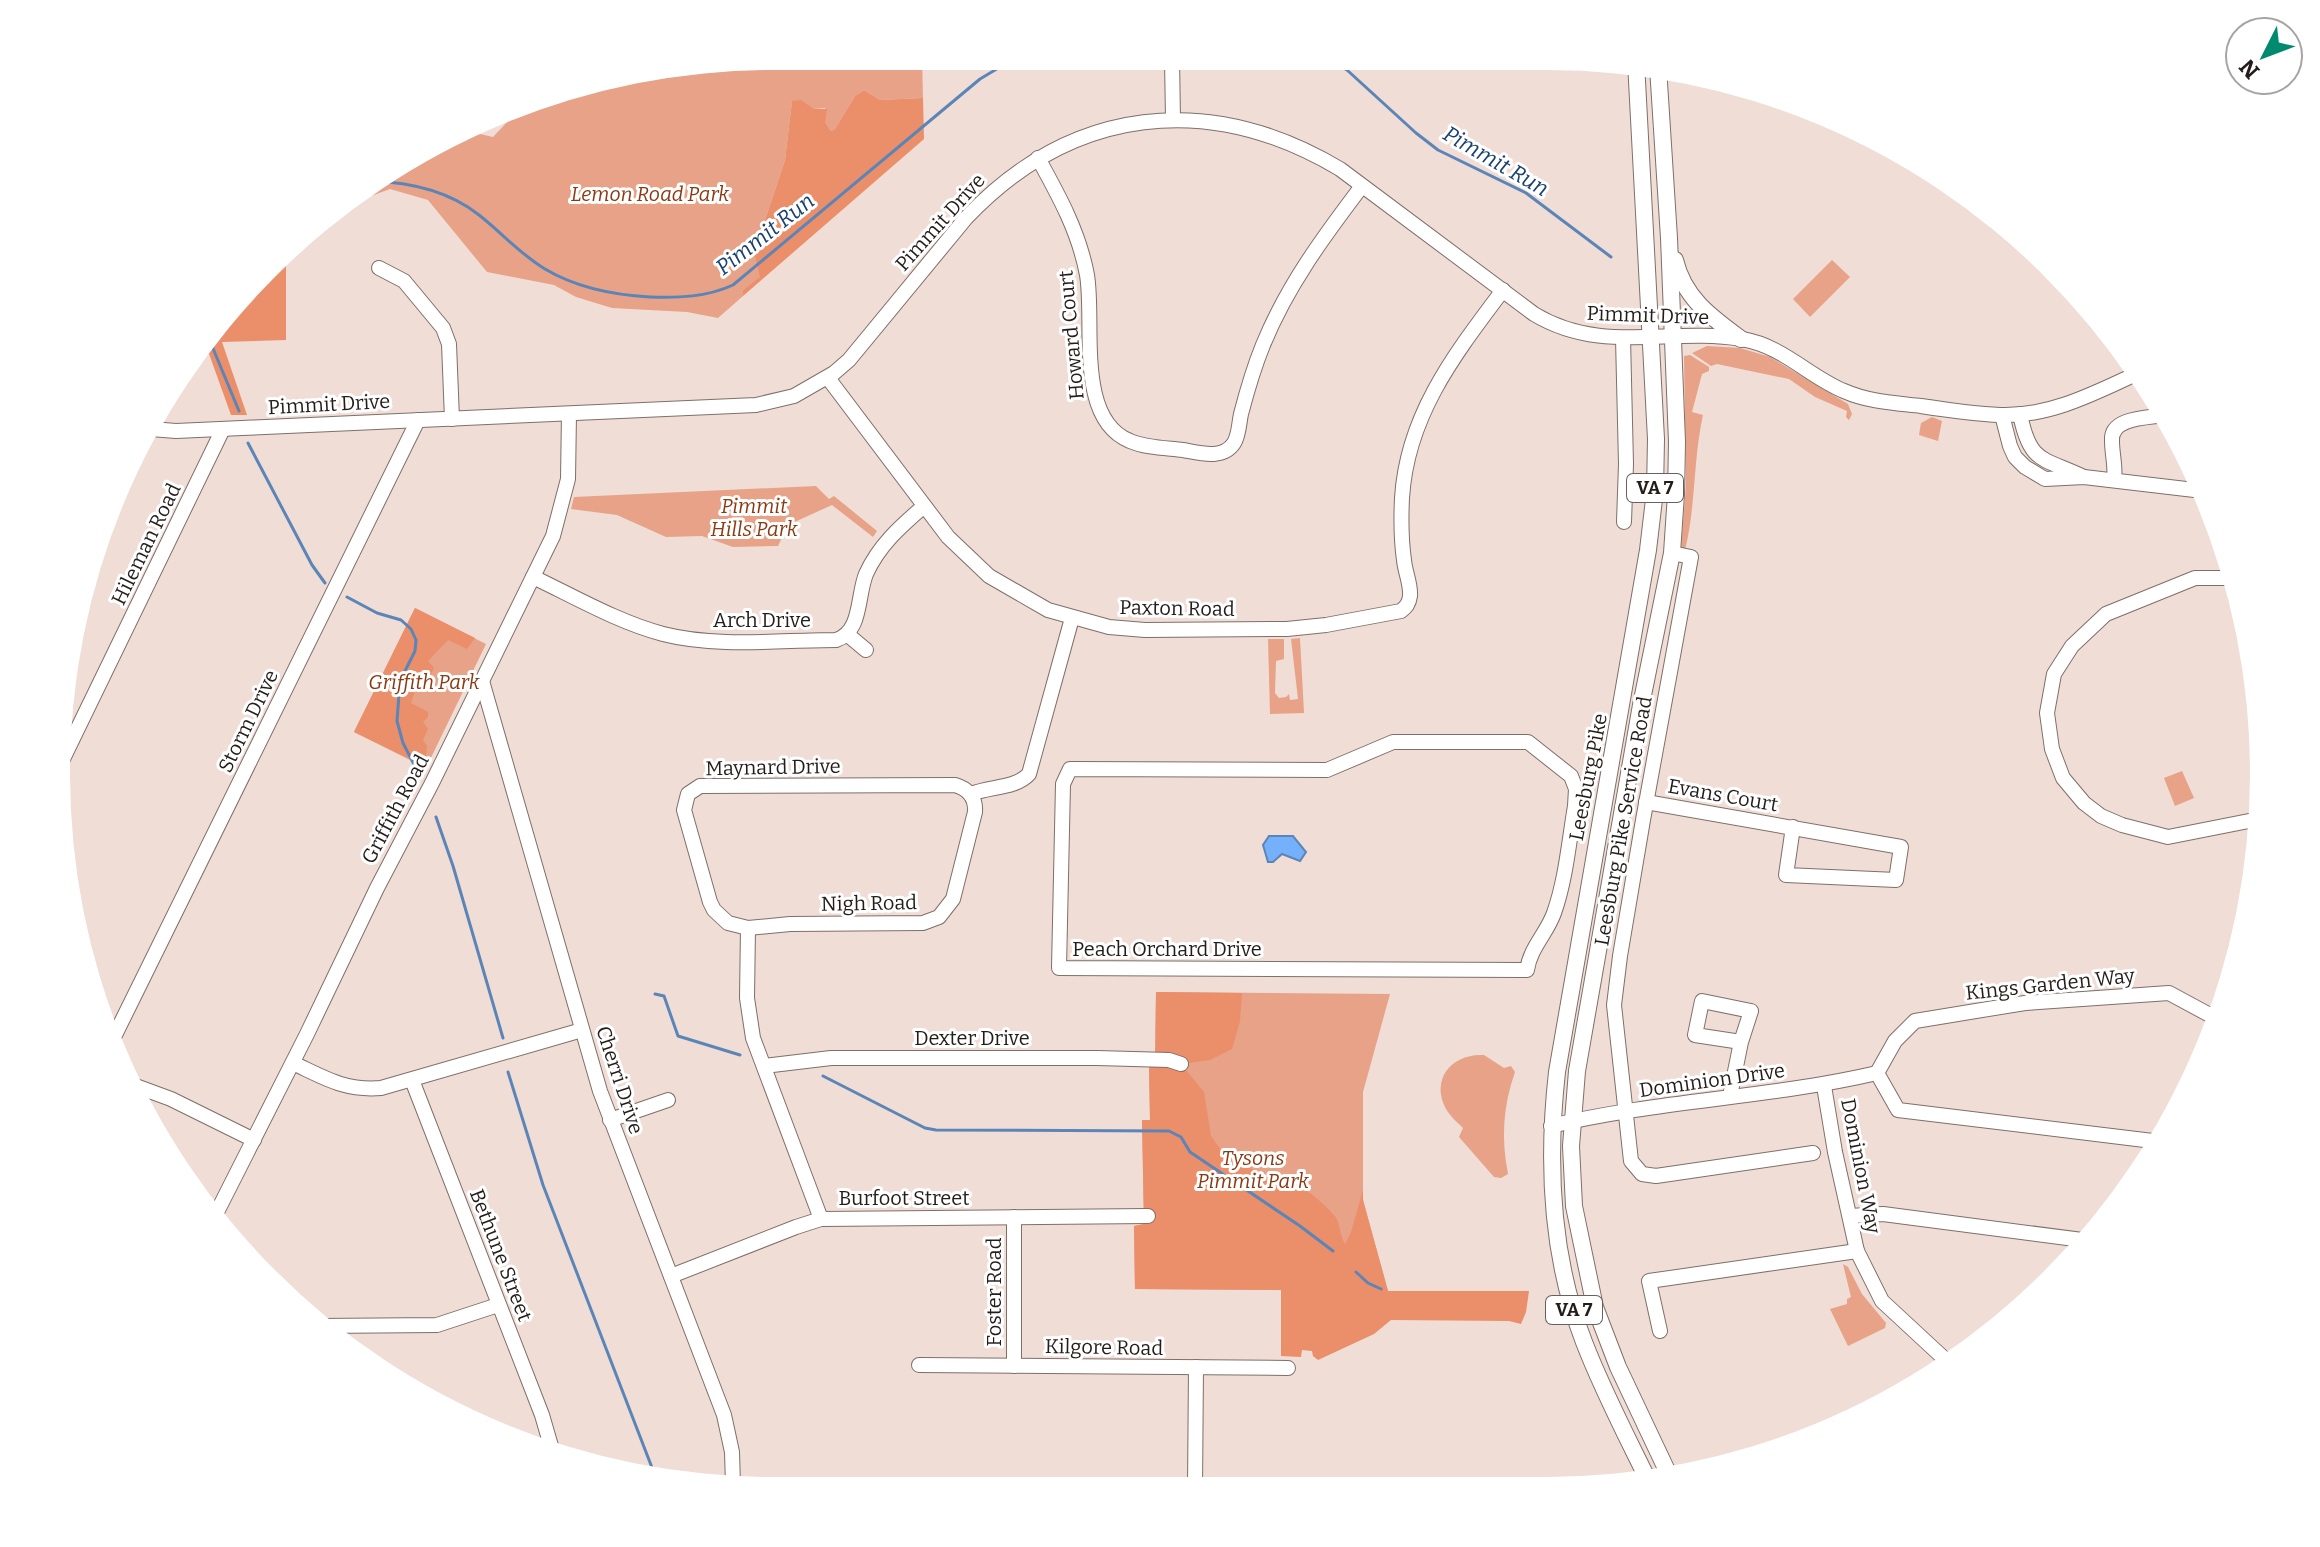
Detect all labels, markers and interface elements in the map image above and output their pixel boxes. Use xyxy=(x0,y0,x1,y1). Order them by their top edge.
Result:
north arrow xyxy=(2224,16,2304,96)
text: N xyxy=(2234,54,2265,84)
water label: Pimmit Run xyxy=(1438,120,1554,202)
street label: Pimmit Drive xyxy=(890,169,990,275)
park label: Lemon Road Park xyxy=(571,182,729,206)
water label: Pimmit Run xyxy=(710,187,820,281)
street label: Howard Court xyxy=(1053,269,1089,401)
street label: Pimmit Drive xyxy=(1586,301,1710,329)
street label: Pimmit Drive xyxy=(267,389,391,419)
road number: VA 7 xyxy=(1627,474,1683,502)
street label: Hileman Road xyxy=(106,479,186,609)
park label: Pimmit Hills Park xyxy=(710,494,798,541)
street label: Paxton Road xyxy=(1119,595,1235,621)
street label: Arch Drive xyxy=(713,608,811,632)
street label: Storm Drive xyxy=(213,666,283,776)
park label: Griffith Park xyxy=(368,670,480,695)
street label: Leesburg Pike Service Road xyxy=(1589,694,1657,948)
street label: Leesburg Pike xyxy=(1564,711,1612,843)
street label: Griffith Road xyxy=(356,750,434,868)
street label: Maynard Drive xyxy=(705,754,841,780)
street label: Evans Court xyxy=(1666,774,1780,816)
street label: Nigh Road xyxy=(821,890,917,916)
street label: Peach Orchard Drive xyxy=(1072,937,1262,961)
street label: Kings Garden Way xyxy=(1964,963,2136,1005)
street label: Cherri Drive xyxy=(591,1023,649,1137)
street label: Dexter Drive xyxy=(914,1026,1030,1050)
street label: Dominion Drive xyxy=(1638,1058,1786,1102)
street label: Dominion Way xyxy=(1836,1096,1886,1236)
park label: Tysons Pimmit Park xyxy=(1197,1146,1309,1193)
street label: Bethune Street xyxy=(465,1186,537,1324)
street label: Burfoot Street xyxy=(838,1186,970,1210)
street label: Foster Road xyxy=(982,1237,1006,1347)
road number: VA 7 xyxy=(1546,1296,1602,1324)
street label: Kilgore Road xyxy=(1045,1334,1163,1360)

